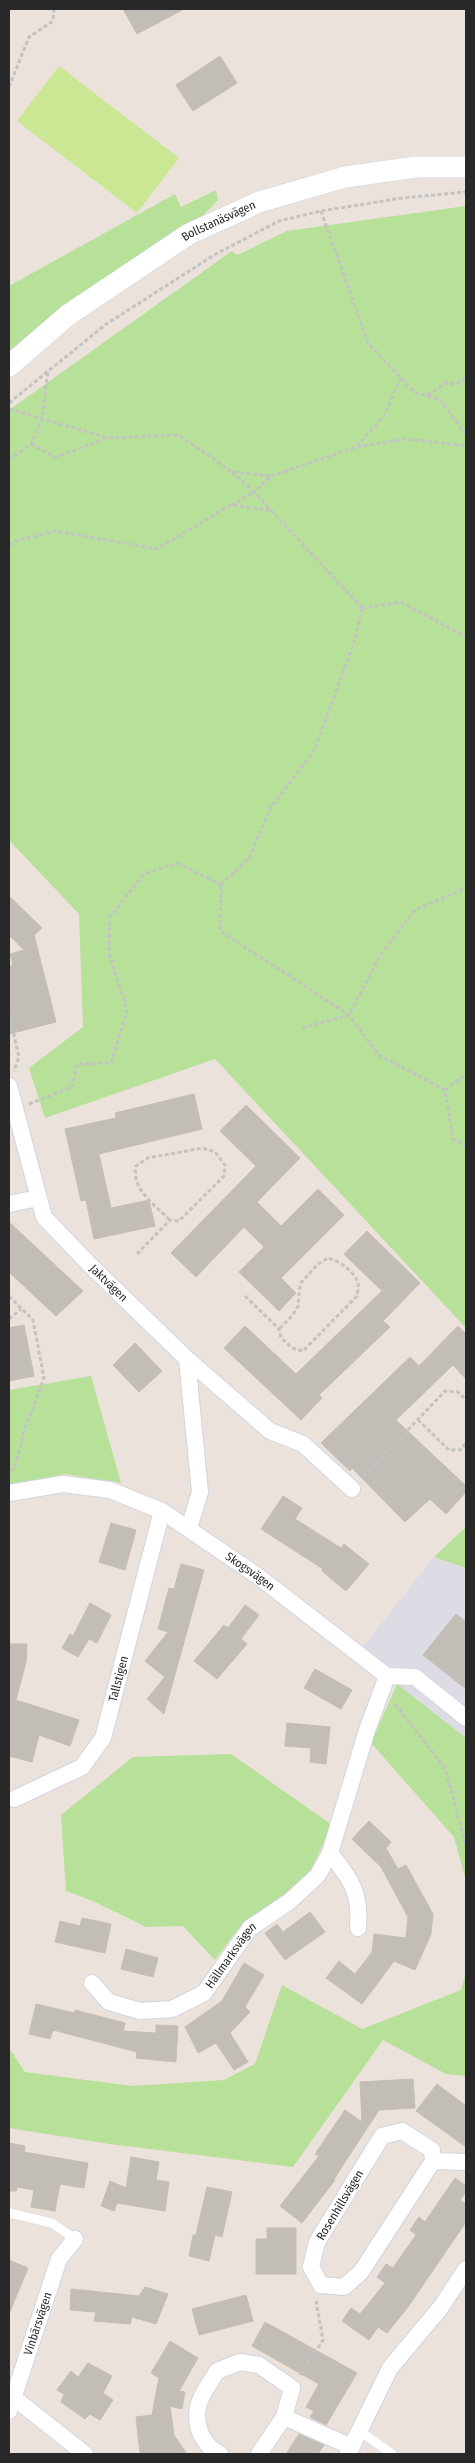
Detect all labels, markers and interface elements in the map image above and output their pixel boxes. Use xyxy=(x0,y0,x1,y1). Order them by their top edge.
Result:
street label: Bollstanäsvägen xyxy=(179,198,258,244)
street label: Jaktvägen xyxy=(87,1262,130,1305)
street label: Skogsvägen xyxy=(223,1549,277,1594)
street label: Tallstigen xyxy=(106,1654,131,1703)
street label: Hällmarksvägen xyxy=(203,1919,259,1991)
street label: Rosenhillsvägen xyxy=(314,2167,366,2243)
street label: Vinbärsvägen xyxy=(21,2290,55,2357)

